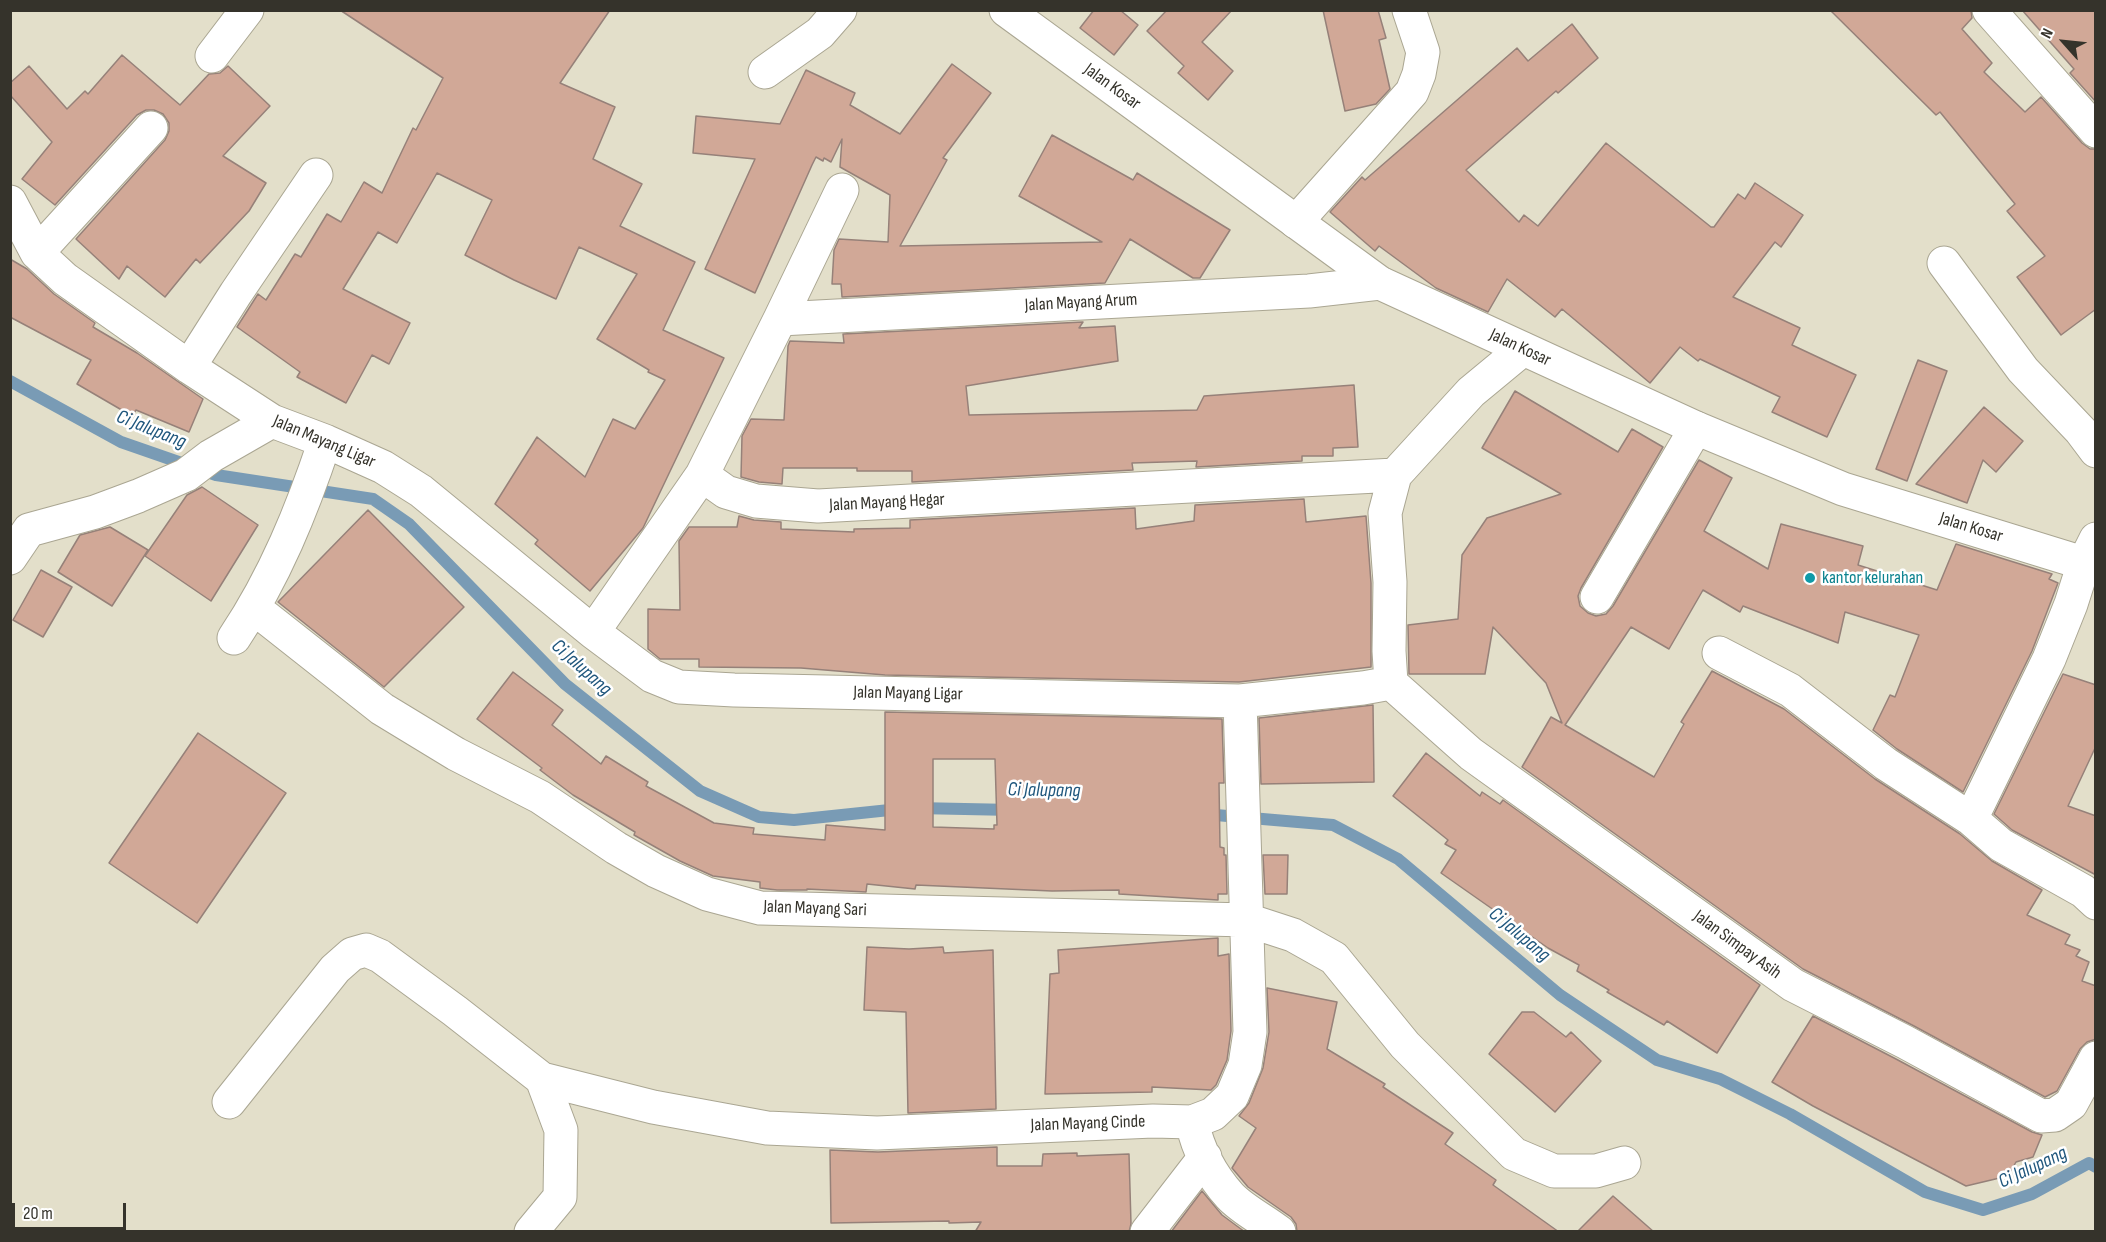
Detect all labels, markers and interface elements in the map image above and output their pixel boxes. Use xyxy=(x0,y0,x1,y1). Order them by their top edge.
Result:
north arrow xyxy=(2034,12,2094,72)
text: N xyxy=(2037,25,2058,42)
street label: Jalan Kosar xyxy=(1079,59,1145,115)
street label: Jalan Mayang Arum xyxy=(1024,289,1138,317)
street label: Jalan Kosar xyxy=(1486,324,1554,372)
water label: Ci Jalupang xyxy=(113,405,189,455)
street label: Jalan Mayang Ligar xyxy=(269,411,379,473)
street label: Jalan Mayang Hegar xyxy=(829,489,945,517)
street label: Jalan Kosar xyxy=(1937,508,2005,548)
place label: kantor kelurahan xyxy=(1822,567,1923,589)
marker: kantor kelurahan xyxy=(1803,571,1817,585)
water label: Ci Jalupang xyxy=(546,635,616,701)
street label: Jalan Mayang Ligar xyxy=(853,682,963,706)
water label: Ci Jalupang xyxy=(1007,778,1081,804)
street label: Jalan Mayang Sari xyxy=(763,896,867,922)
water label: Ci Jalupang xyxy=(1483,902,1555,968)
street label: Jalan Simpay Asih xyxy=(1689,906,1785,984)
street label: Jalan Mayang Cinde xyxy=(1030,1111,1146,1137)
water label: Ci Jalupang xyxy=(1995,1142,2071,1194)
scale bar xyxy=(15,1191,129,1229)
text: 20 m xyxy=(23,1203,53,1224)

